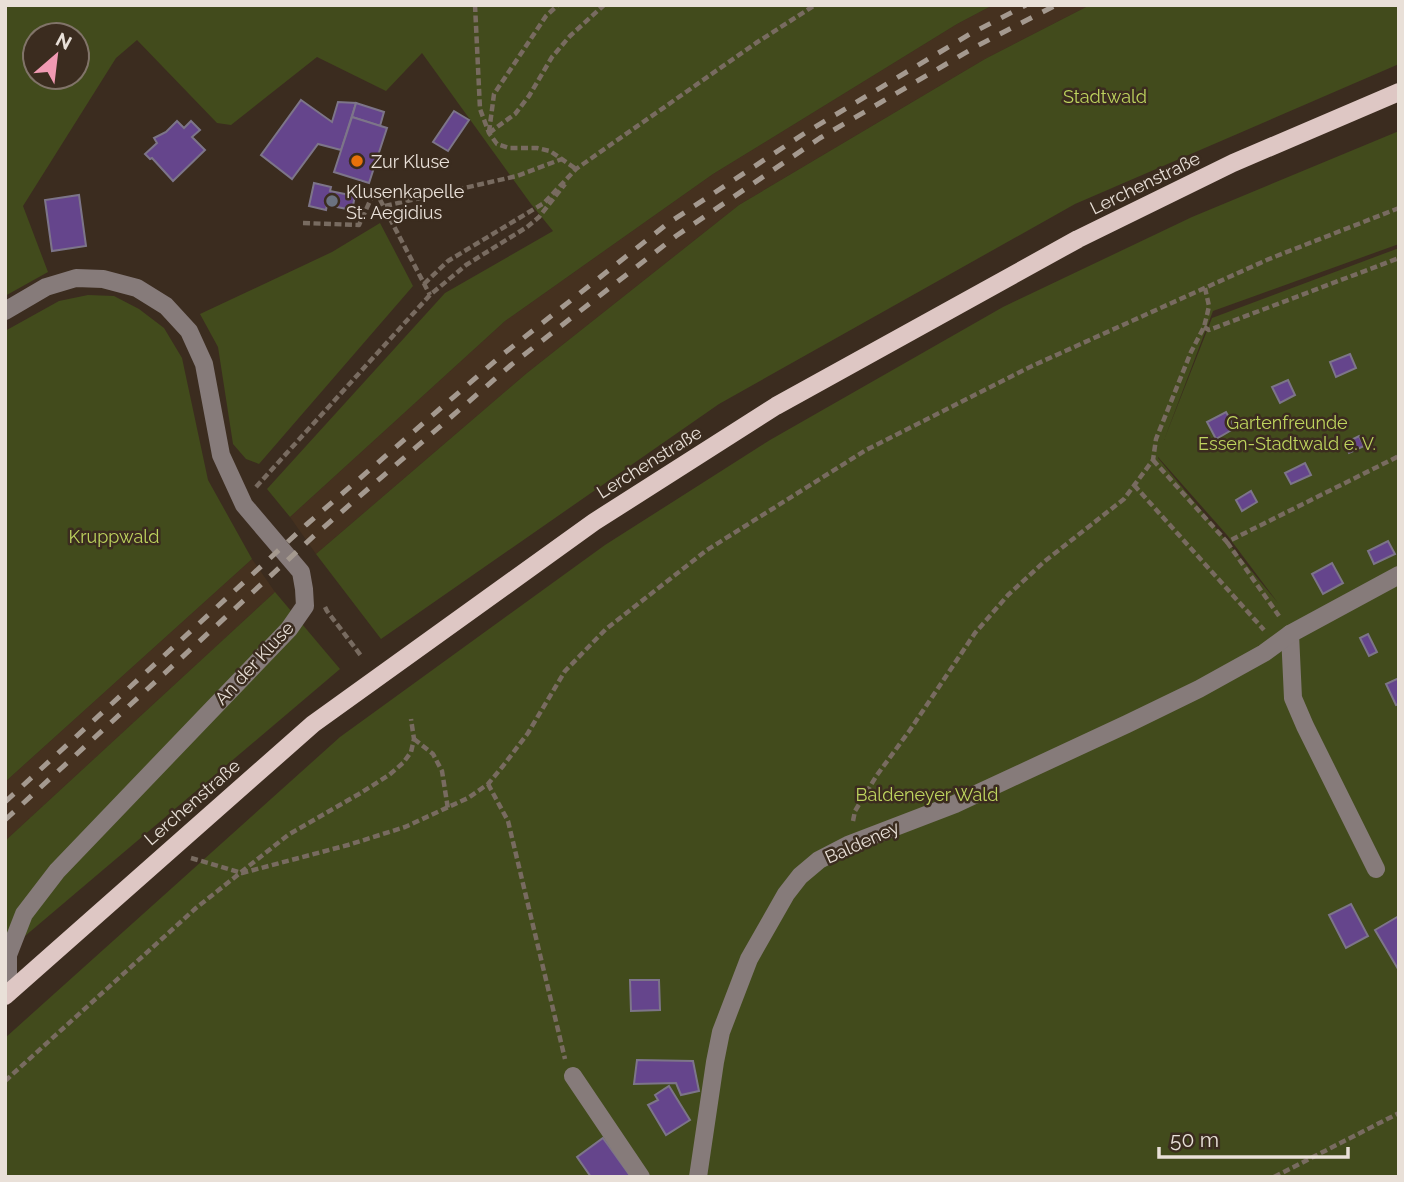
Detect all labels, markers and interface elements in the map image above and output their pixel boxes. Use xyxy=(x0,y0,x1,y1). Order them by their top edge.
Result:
north arrow xyxy=(21,21,91,91)
text: N xyxy=(52,28,76,54)
park label: Stadtwald xyxy=(1063,86,1147,107)
street label: Lerchenstraße xyxy=(1087,147,1204,219)
place label: Zur Kluse xyxy=(371,151,450,172)
marker: Zur Kluse xyxy=(349,153,365,169)
place label: Klusenkapelle St. Aegidius xyxy=(346,181,465,223)
marker: Klusenkapelle St. Aegidius xyxy=(324,193,340,209)
park label: Gartenfreunde Essen-Stadtwald e. V. xyxy=(1198,412,1376,454)
street label: Lerchenstraße xyxy=(593,421,706,503)
park label: Kruppwald xyxy=(69,526,159,547)
street label: An der Kluse xyxy=(210,617,298,709)
street label: Lerchenstraße xyxy=(140,755,244,849)
park label: Baldeneyer Wald xyxy=(856,784,998,805)
street label: Baldeney xyxy=(822,816,903,868)
scale bar xyxy=(1159,1116,1348,1160)
text: 50 m xyxy=(1170,1127,1219,1152)

